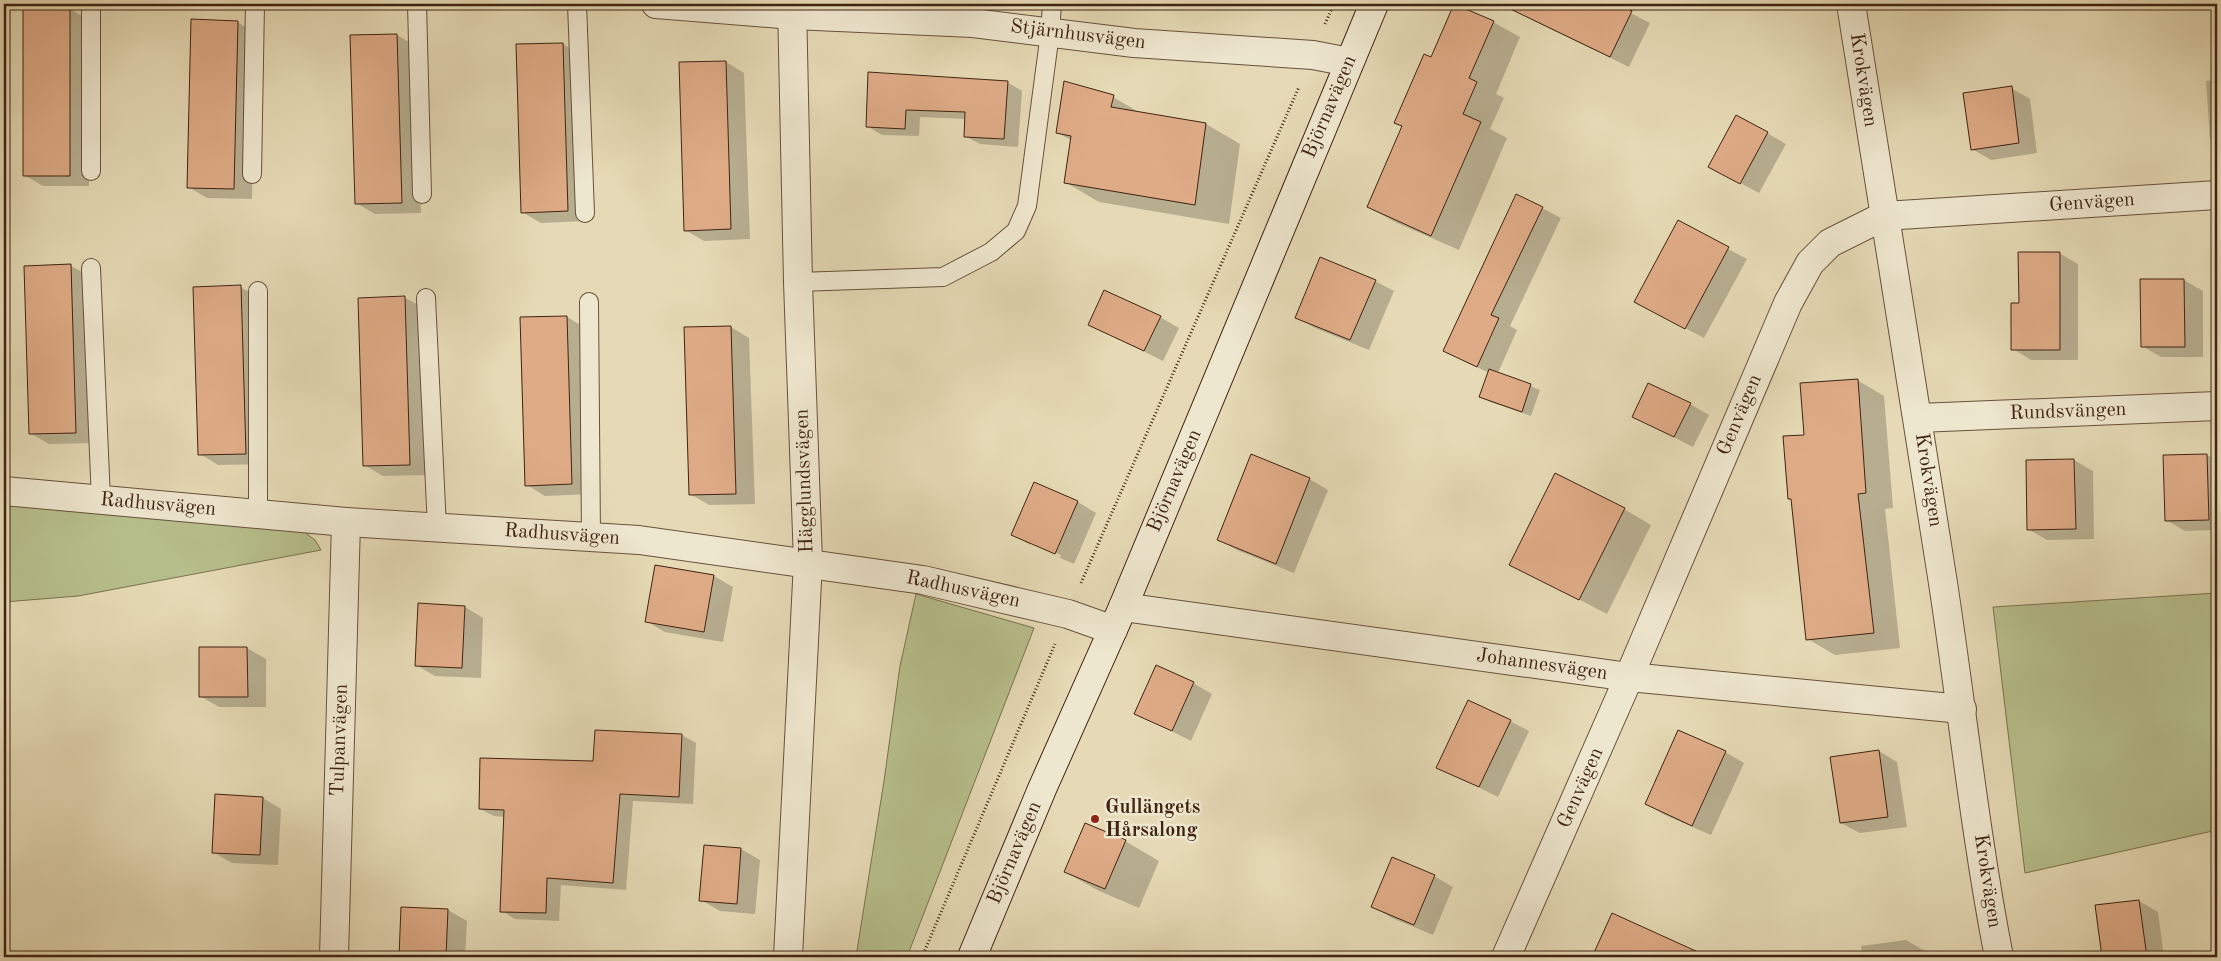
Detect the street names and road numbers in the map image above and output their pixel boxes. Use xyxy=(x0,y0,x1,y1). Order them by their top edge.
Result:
street label: Stjärnhusvägen xyxy=(1009,17,1147,53)
street label: Krokvägen xyxy=(1846,32,1880,129)
street label: Björnavägen xyxy=(1299,52,1361,161)
street label: Genvägen xyxy=(2049,190,2136,216)
street label: Genvägen xyxy=(1714,371,1766,458)
street label: Rundsvängen xyxy=(2009,400,2127,424)
street label: Hägglundsvägen xyxy=(792,408,818,554)
street label: Björnavägen xyxy=(1144,426,1206,535)
street label: Krokvägen xyxy=(1911,432,1945,529)
street label: Radhusvägen xyxy=(99,490,217,520)
street label: Radhusvägen xyxy=(503,521,621,549)
street label: Radhusvägen xyxy=(904,568,1022,612)
street label: Johannesvägen xyxy=(1475,646,1609,684)
street label: Tulpanvägen xyxy=(328,683,352,797)
street label: Genvägen xyxy=(1554,745,1608,831)
street label: Björnavägen xyxy=(984,798,1046,907)
street label: Krokvägen xyxy=(1970,833,2004,930)

